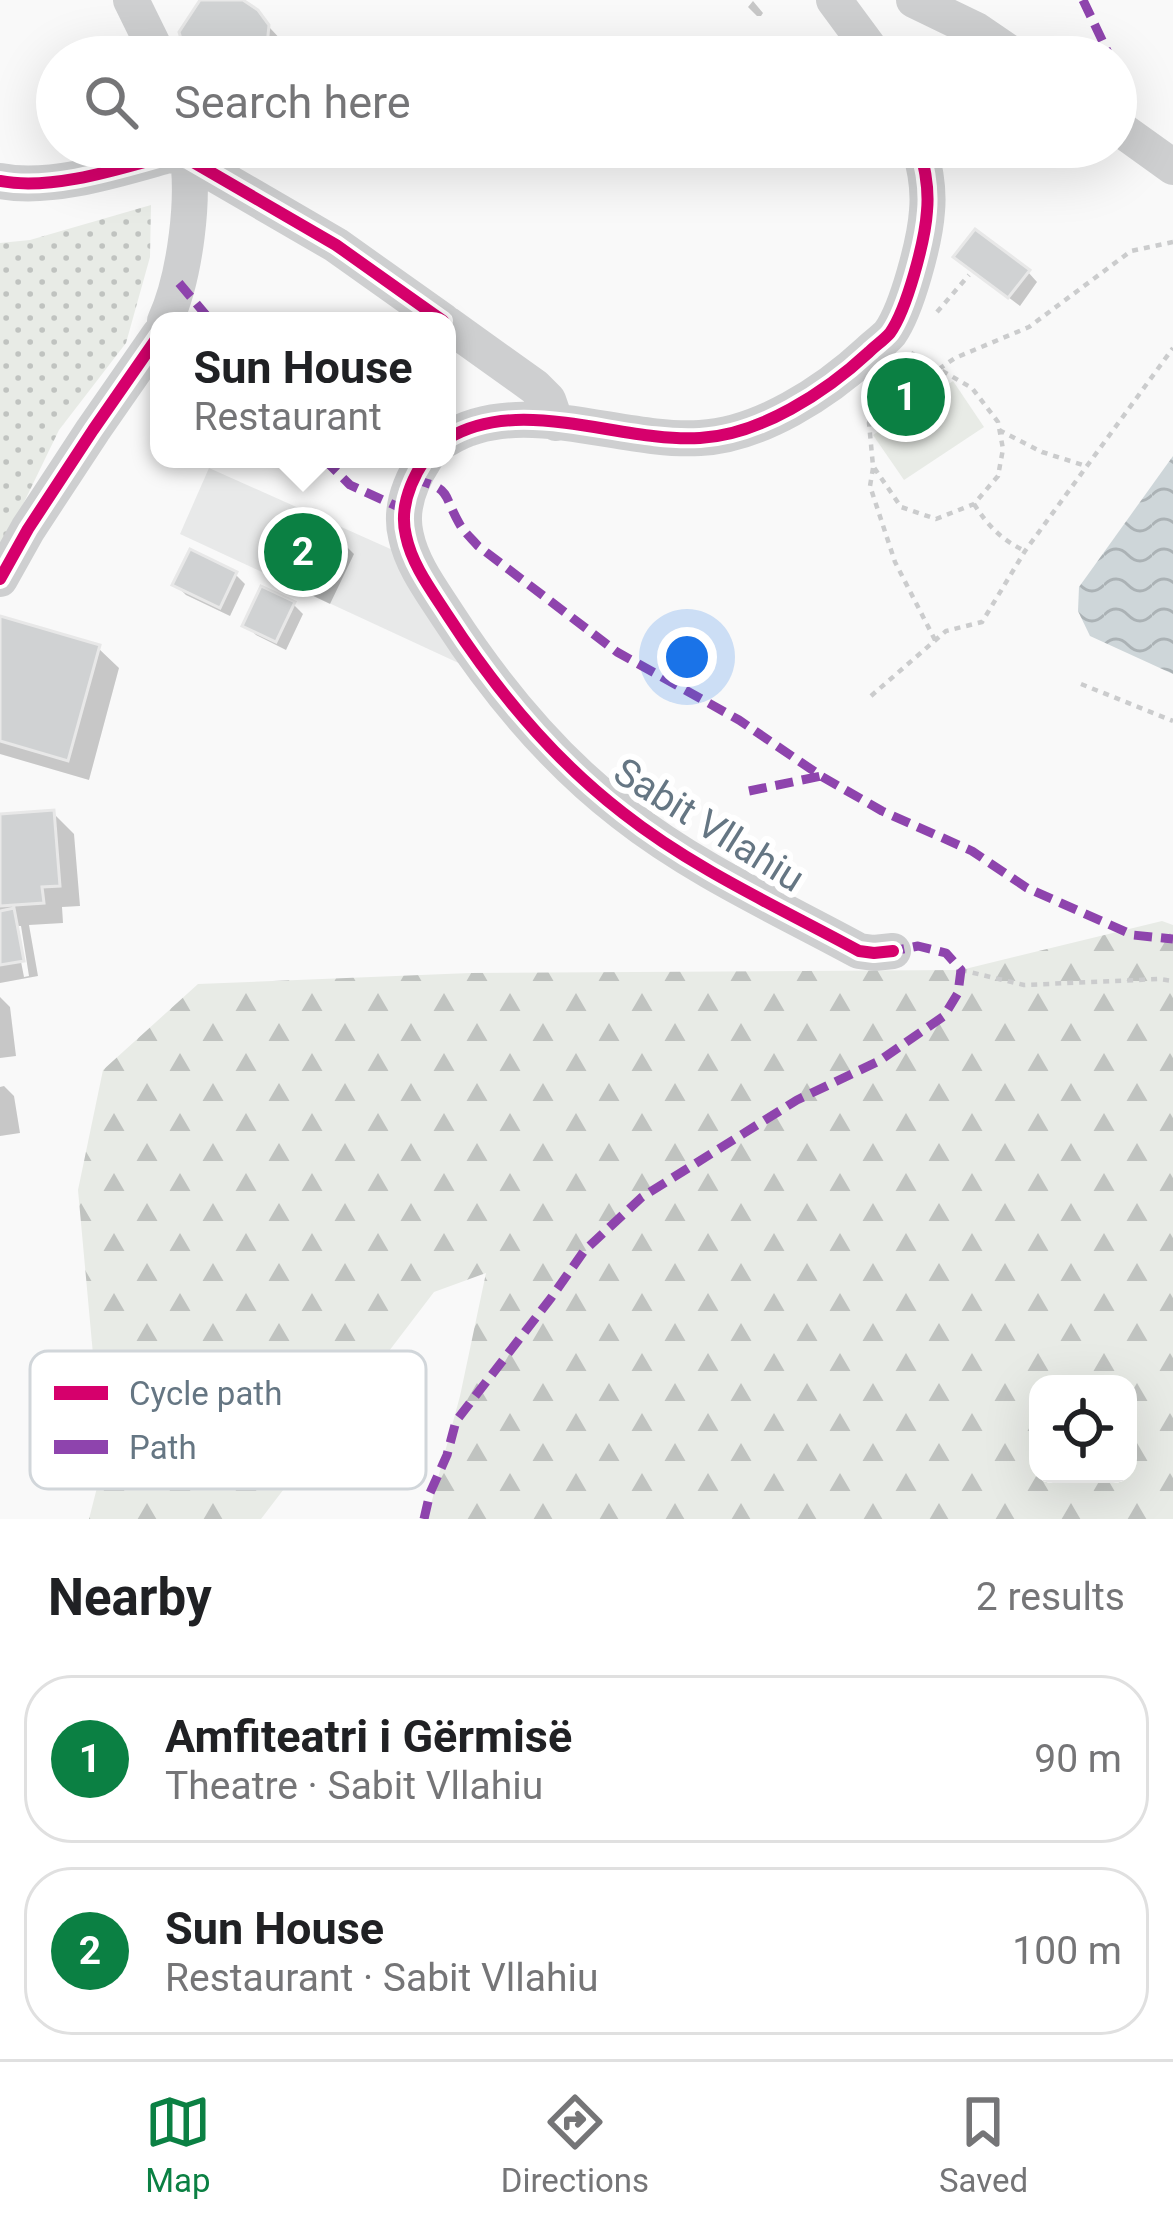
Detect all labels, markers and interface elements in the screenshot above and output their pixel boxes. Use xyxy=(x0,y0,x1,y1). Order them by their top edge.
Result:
search box xyxy=(36,36,1137,168)
icon: search xyxy=(78,69,144,135)
text: Search here xyxy=(174,76,411,129)
popup xyxy=(150,312,456,468)
text: Sun House xyxy=(193,341,413,394)
pin: 1 xyxy=(867,352,945,442)
text: Restaurant xyxy=(193,394,382,440)
pin: 2 xyxy=(264,507,342,597)
your location xyxy=(657,627,717,687)
street label: Sabit Vllahiu xyxy=(605,748,813,902)
legend xyxy=(30,1351,426,1489)
text: Cycle path xyxy=(129,1374,282,1413)
map controls xyxy=(1029,1375,1137,1483)
button: locate xyxy=(1029,1375,1137,1483)
text: Path xyxy=(129,1428,197,1467)
text: Nearby xyxy=(48,1568,212,1627)
text: 2 results xyxy=(976,1574,1125,1620)
text: Amfiteatri i Gërmisë xyxy=(165,1710,572,1763)
text: 1 xyxy=(79,1736,101,1782)
text: 90 m xyxy=(1034,1736,1122,1782)
text: Theatre · Sabit Vllahiu xyxy=(165,1763,543,1809)
text: Sun House xyxy=(165,1902,384,1955)
text: 2 xyxy=(79,1928,101,1974)
text: 100 m xyxy=(1012,1928,1122,1974)
text: Restaurant · Sabit Vllahiu xyxy=(165,1955,598,2001)
tab: Map xyxy=(145,2089,211,2200)
tab: Directions xyxy=(501,2089,649,2200)
tab: Saved xyxy=(939,2089,1028,2200)

